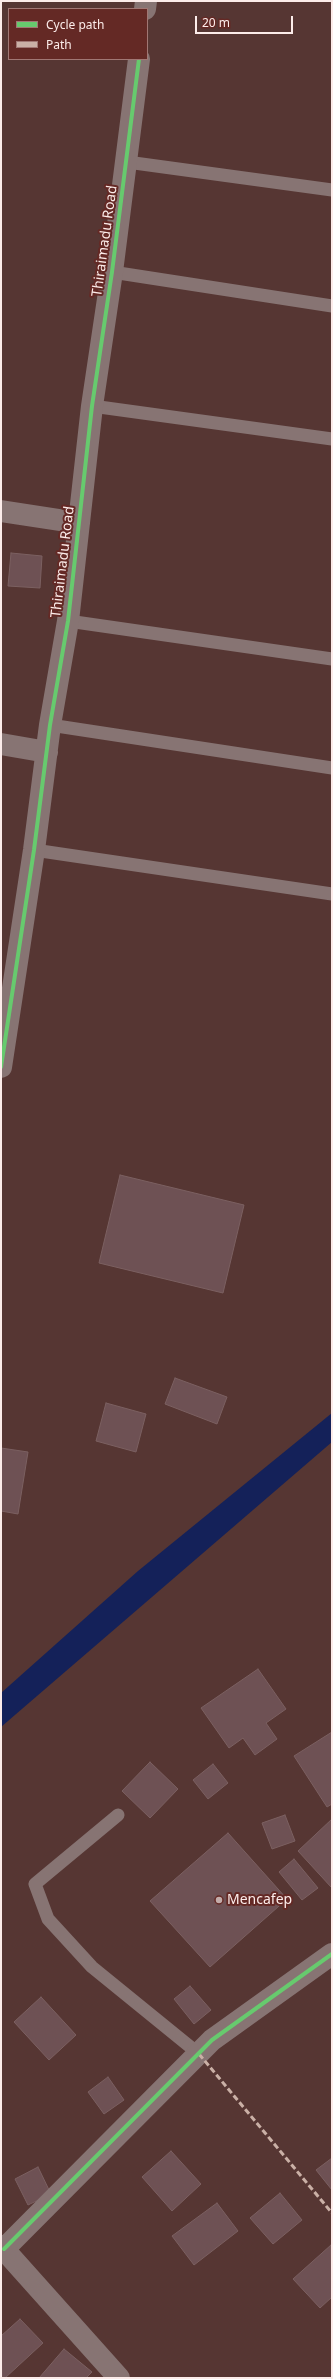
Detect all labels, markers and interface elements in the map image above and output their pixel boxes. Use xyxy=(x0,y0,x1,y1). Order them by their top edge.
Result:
legend xyxy=(8,8,148,60)
scale bar xyxy=(197,8,295,34)
text: 20 m xyxy=(202,14,230,31)
text: Cycle path xyxy=(46,16,104,33)
text: Path xyxy=(46,36,72,53)
street label: Thiraimadu Road xyxy=(89,184,121,298)
street label: Thiraimadu Road xyxy=(48,505,78,619)
place label: Mencafep xyxy=(227,1892,292,1908)
marker: Mencafep xyxy=(214,1895,224,1905)

